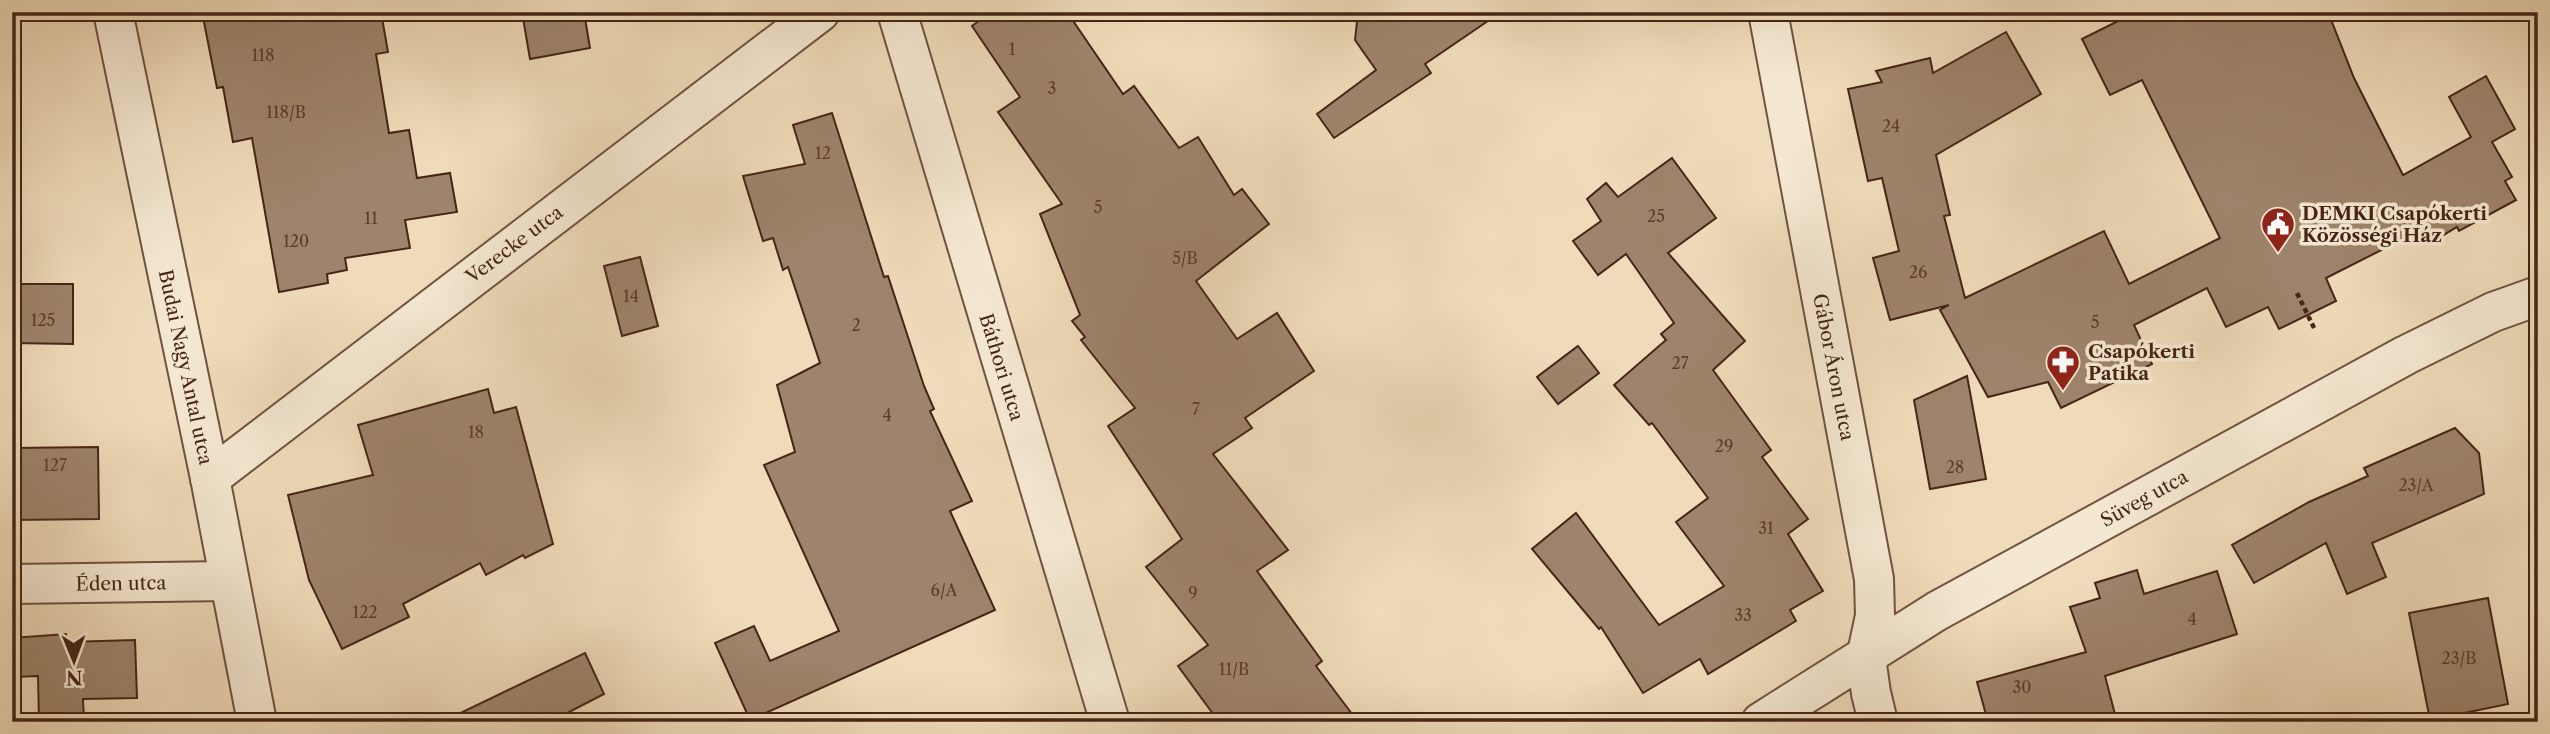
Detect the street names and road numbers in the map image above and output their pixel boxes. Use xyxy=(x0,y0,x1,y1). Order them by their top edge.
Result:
street label: Verecke utca xyxy=(460,200,567,289)
street label: Budai Nagy Antal utca xyxy=(154,267,217,467)
street label: Gábor Áron utca xyxy=(1808,292,1859,443)
street label: Báthori utca xyxy=(974,311,1029,424)
street label: Süveg utca xyxy=(2096,465,2192,532)
street label: Éden utca xyxy=(75,571,167,596)

